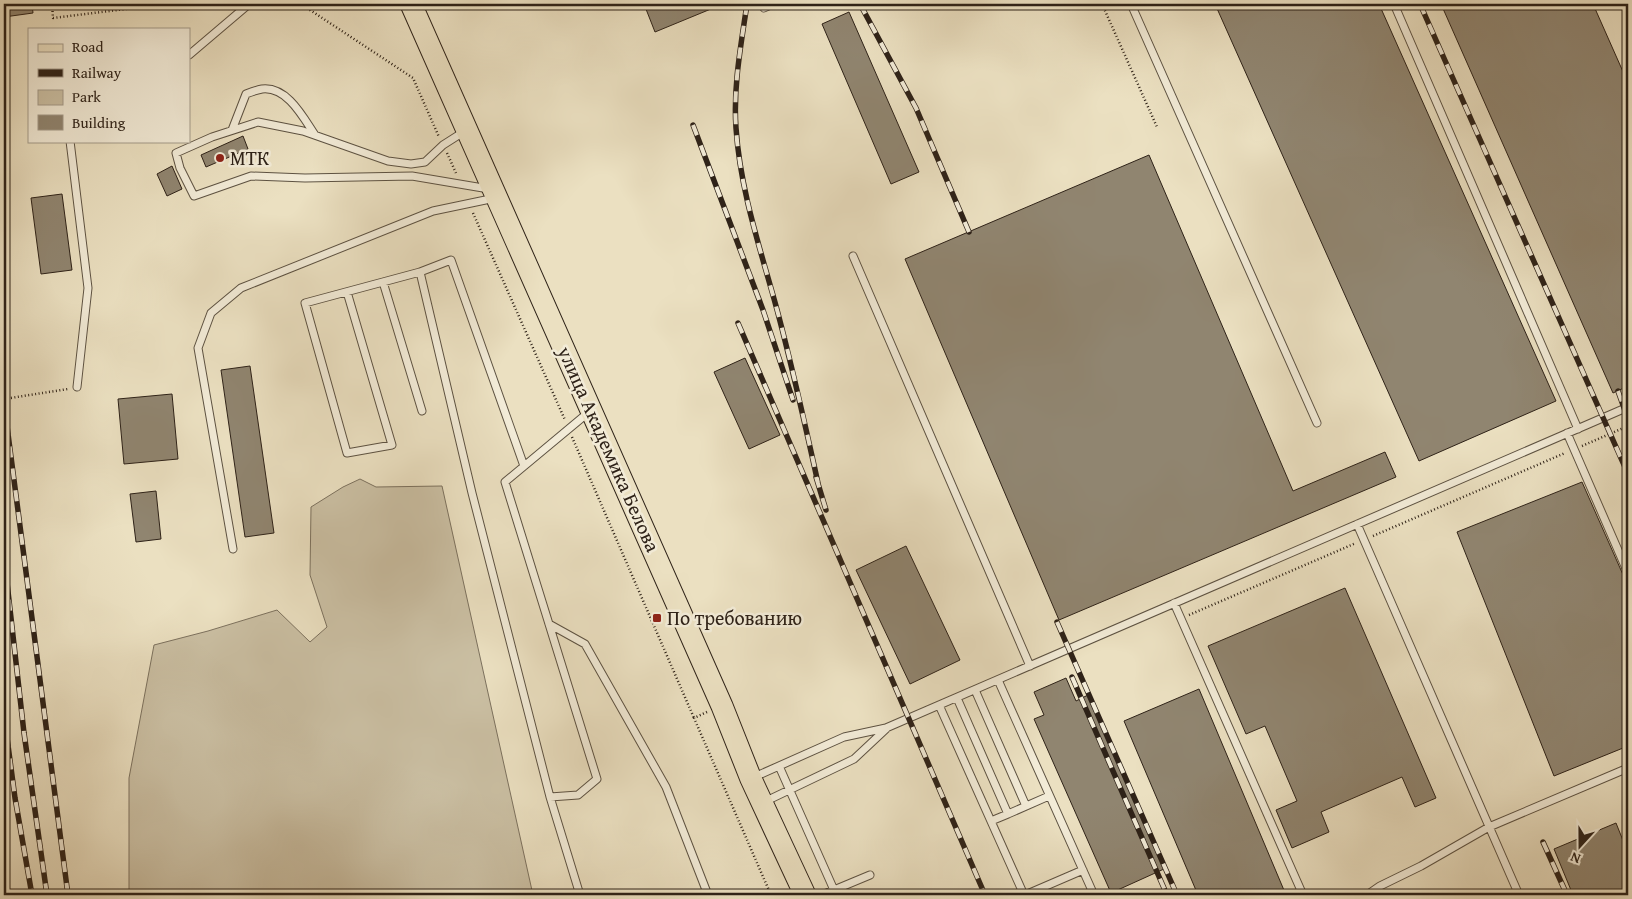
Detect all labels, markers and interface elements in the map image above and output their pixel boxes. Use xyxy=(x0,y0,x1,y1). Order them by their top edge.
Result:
legend xyxy=(28,28,190,142)
text: Road xyxy=(72,36,103,57)
text: Railway xyxy=(72,62,122,83)
text: Park xyxy=(72,86,101,107)
text: Building xyxy=(72,112,126,133)
place label: МТК xyxy=(230,143,270,172)
marker: МТК xyxy=(214,152,226,164)
street label: улица Академика Белова xyxy=(551,340,668,557)
place label: По требованию xyxy=(667,603,802,632)
marker: По требованию xyxy=(651,612,663,624)
north arrow xyxy=(1554,822,1604,872)
text: N xyxy=(1567,847,1583,869)

